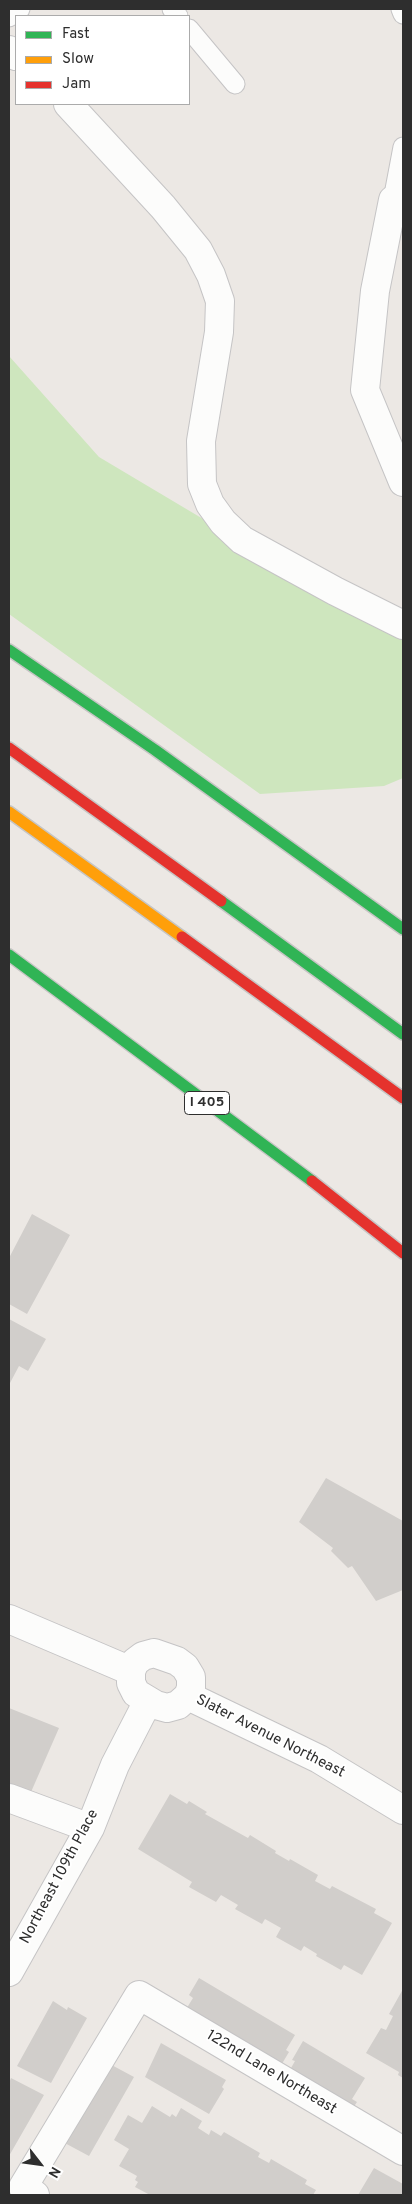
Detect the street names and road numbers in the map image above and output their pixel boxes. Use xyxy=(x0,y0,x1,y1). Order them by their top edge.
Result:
road number: I 405 xyxy=(184,1092,230,1114)
street label: Slater Avenue Northeast xyxy=(192,1692,348,1782)
street label: Northeast 109th Place xyxy=(17,1807,103,1947)
street label: 122nd Lane Northeast xyxy=(203,2027,339,2119)

